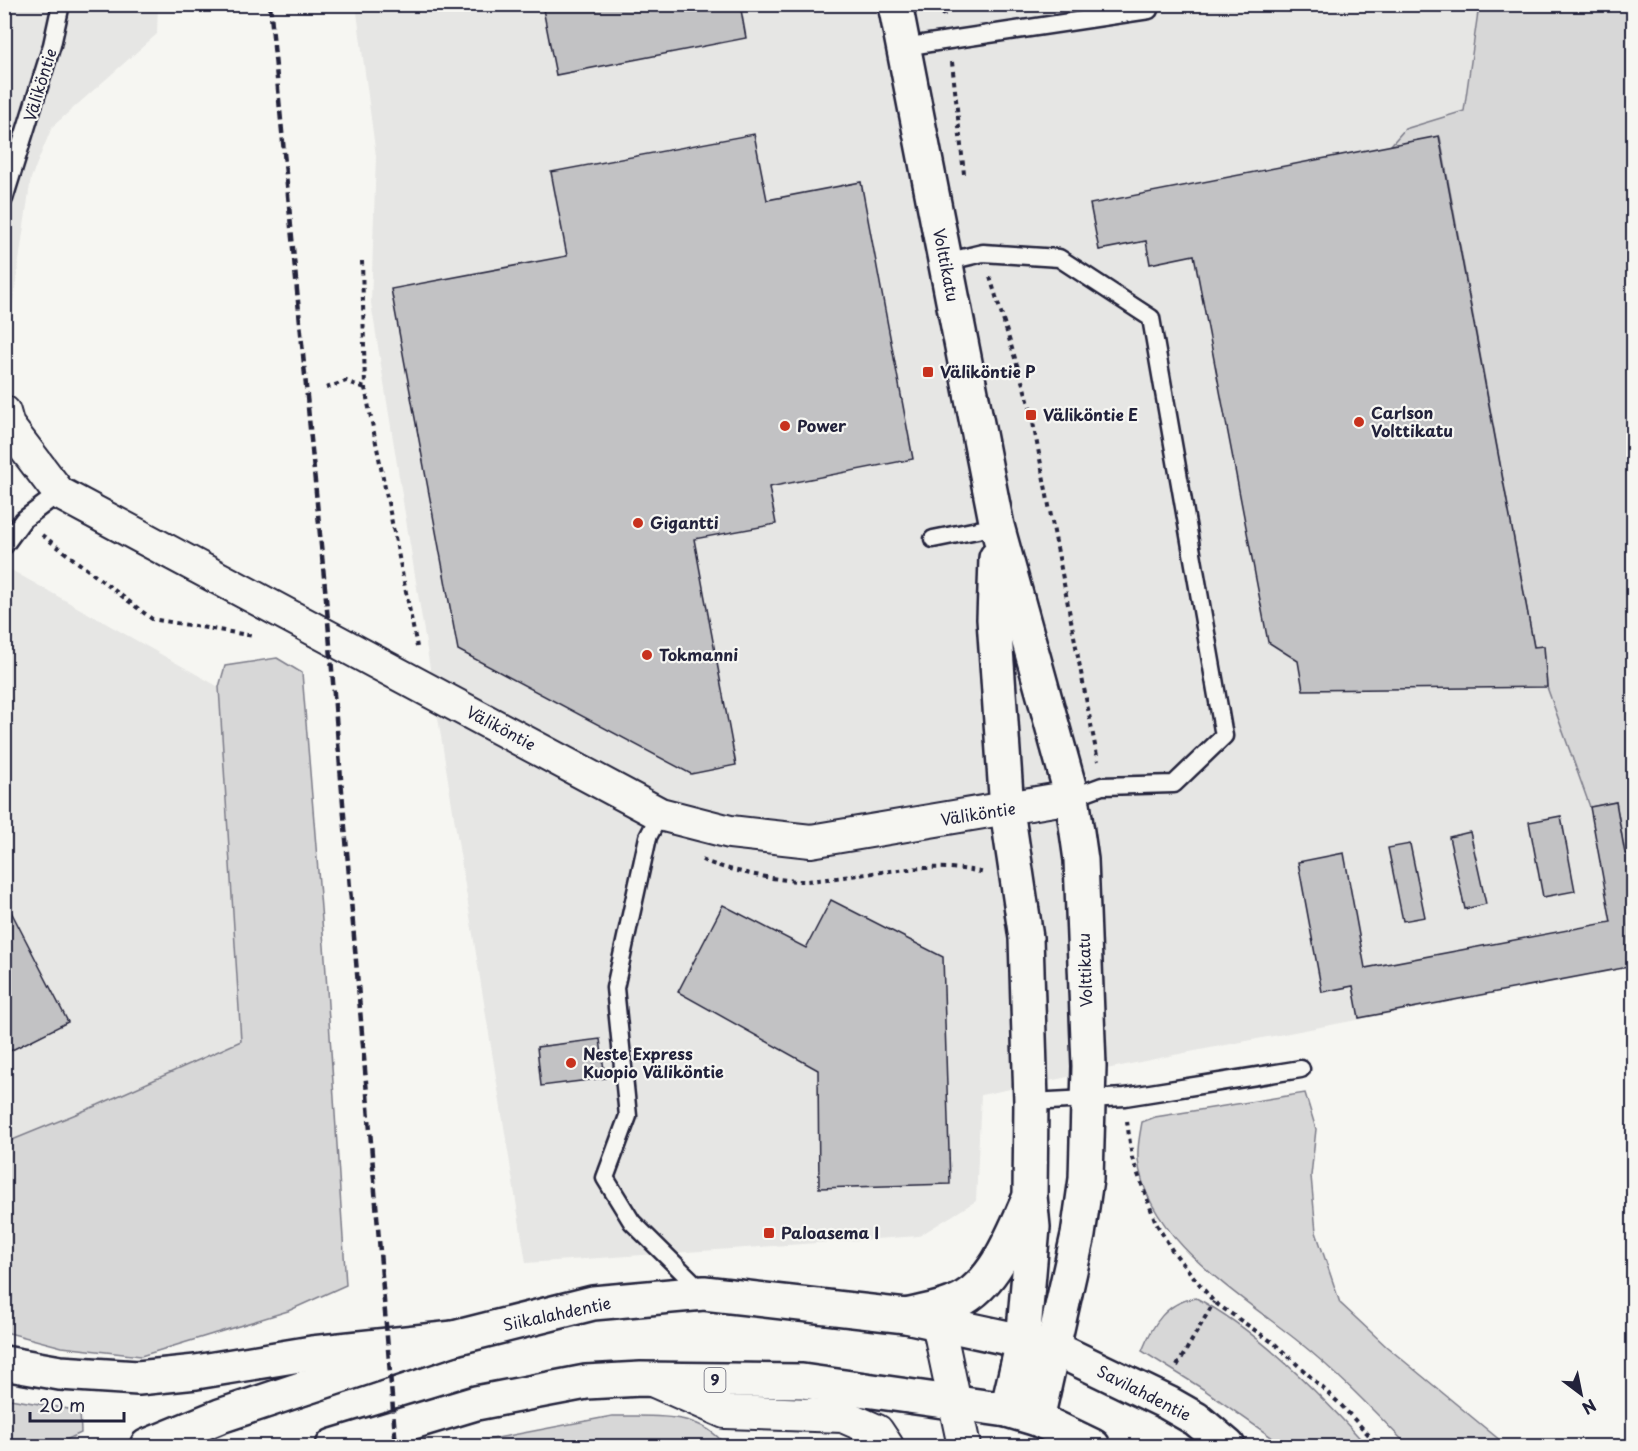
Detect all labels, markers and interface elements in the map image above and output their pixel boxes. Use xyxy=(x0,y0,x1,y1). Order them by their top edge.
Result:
street label: Väliköntie xyxy=(17,45,62,124)
street label: Volttikatu xyxy=(928,226,966,304)
place label: Väliköntie P xyxy=(940,359,1036,383)
marker: Väliköntie P xyxy=(921,365,935,379)
place label: Carlson Volttikatu xyxy=(1371,400,1453,442)
place label: Väliköntie E xyxy=(1043,402,1138,426)
marker: Väliköntie E xyxy=(1024,408,1038,422)
place label: Power xyxy=(797,413,847,437)
marker: Carlson Volttikatu xyxy=(1352,415,1366,429)
marker: Power xyxy=(778,419,792,433)
place label: Gigantti xyxy=(650,510,719,534)
marker: Gigantti xyxy=(631,516,645,530)
place label: Tokmanni xyxy=(659,642,738,666)
marker: Tokmanni xyxy=(640,648,654,662)
street label: Väliköntie xyxy=(463,699,540,755)
street label: Väliköntie xyxy=(939,795,1017,831)
street label: Volttikatu xyxy=(1071,932,1097,1008)
place label: Neste Express Kuopio Väliköntie xyxy=(583,1041,724,1083)
marker: Neste Express Kuopio Väliköntie xyxy=(564,1056,578,1070)
place label: Paloasema I xyxy=(781,1220,879,1244)
marker: Paloasema I xyxy=(762,1226,776,1240)
street label: Siikalahdentie xyxy=(501,1290,613,1336)
street label: Savilahdentie xyxy=(1093,1358,1196,1426)
north arrow xyxy=(1551,1364,1611,1424)
road number: 9 xyxy=(704,1368,726,1392)
scale bar xyxy=(30,1385,124,1423)
text: 20 m xyxy=(39,1391,85,1418)
text: N xyxy=(1578,1394,1601,1421)

